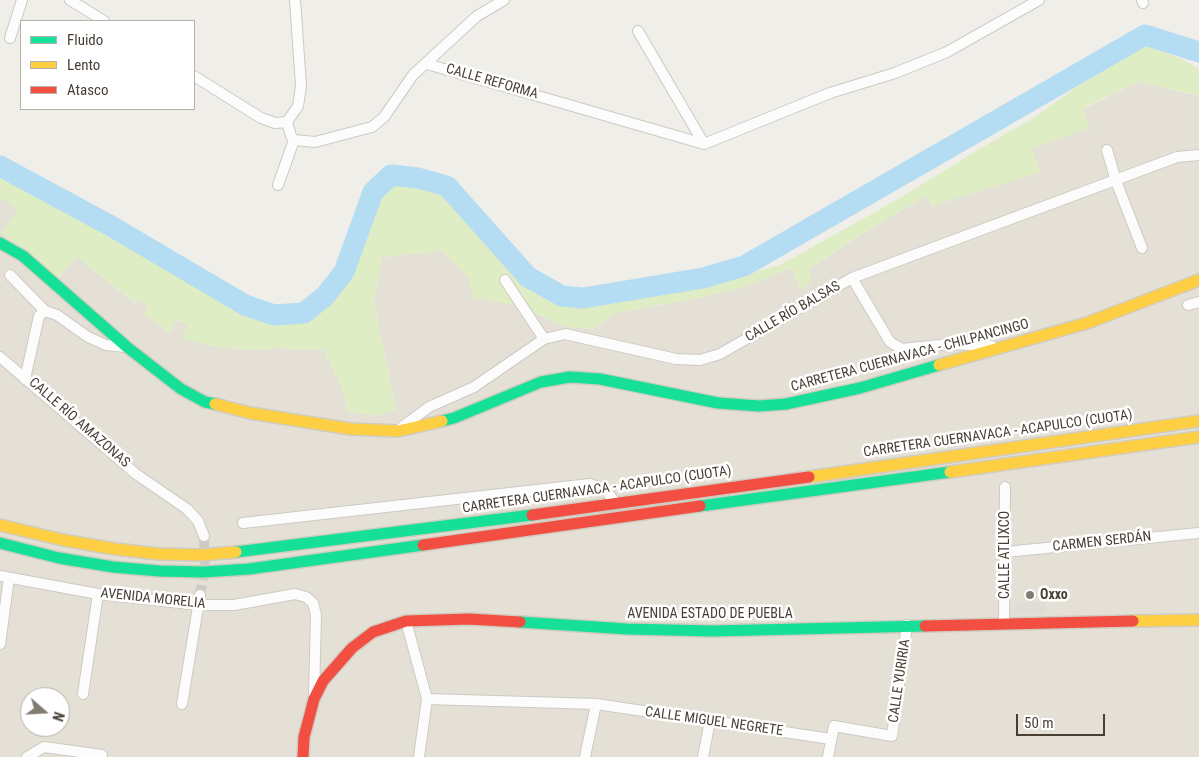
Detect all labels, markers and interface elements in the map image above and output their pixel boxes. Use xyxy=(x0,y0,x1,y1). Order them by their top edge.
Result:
legend xyxy=(20,20,195,110)
text: Fluido xyxy=(67,31,103,49)
text: Lento xyxy=(67,56,100,74)
street label: CALLE REFORMA xyxy=(444,61,540,103)
text: Atasco xyxy=(67,81,108,99)
street label: CALLE RÍO BALSAS xyxy=(742,278,844,346)
street label: CARRETERA CUERNAVACA - CHILPANCINGO xyxy=(789,316,1031,396)
street label: CALLE RÍO AMAZONAS xyxy=(25,374,133,472)
street label: CARRETERA CUERNAVACA - ACAPULCO (CUOTA) xyxy=(862,407,1134,461)
street label: CARRETERA CUERNAVACA - ACAPULCO (CUOTA) xyxy=(461,463,733,517)
street label: CALLE ATLIXCO xyxy=(997,511,1013,599)
street label: CARMEN SERDÁN xyxy=(1052,528,1152,556)
street label: AVENIDA MORELIA xyxy=(100,585,206,613)
place label: Oxxo xyxy=(1040,587,1068,603)
marker: Oxxo xyxy=(1024,589,1036,601)
street label: AVENIDA ESTADO DE PUEBLA xyxy=(627,606,793,622)
street label: CALLE YURIRIA xyxy=(886,638,914,724)
north arrow xyxy=(20,687,70,737)
street label: CALLE MIGUEL NEGRETE xyxy=(644,704,784,740)
scale bar xyxy=(1019,704,1108,736)
text: N xyxy=(49,710,67,723)
text: 50 m xyxy=(1024,714,1054,732)

